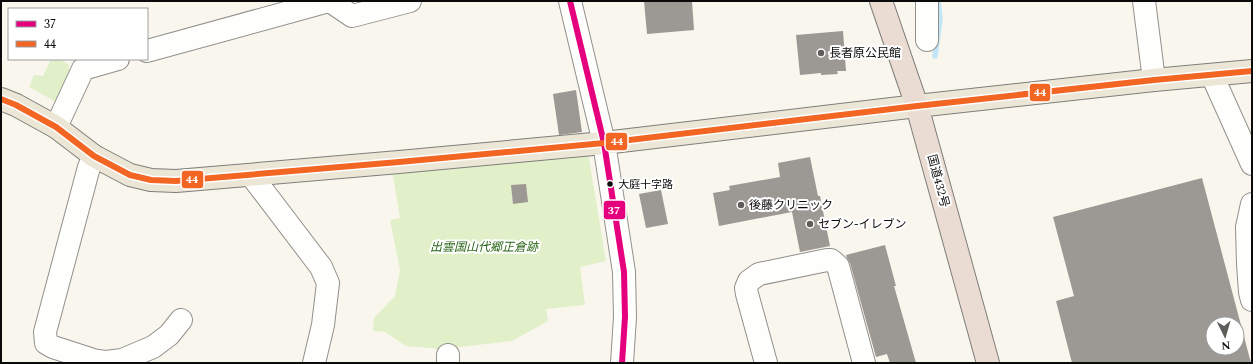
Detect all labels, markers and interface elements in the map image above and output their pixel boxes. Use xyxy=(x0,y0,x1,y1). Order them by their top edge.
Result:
legend xyxy=(8,8,148,60)
text: 37 xyxy=(44,15,56,34)
text: 44 xyxy=(44,35,56,54)
place label: 長者原公民館 xyxy=(829,44,901,63)
marker: 長者原公民館 xyxy=(816,48,826,58)
line badge: 44 xyxy=(1029,83,1051,102)
text: 44 xyxy=(1034,84,1047,101)
line badge: 44 xyxy=(605,132,628,151)
text: 44 xyxy=(611,133,624,150)
street label: 国道432号 xyxy=(922,152,954,210)
line badge: 44 xyxy=(181,170,204,189)
text: 44 xyxy=(186,171,199,188)
place label: 大庭十字路 xyxy=(618,176,673,193)
marker: 大庭十字路 xyxy=(605,179,615,189)
place label: 後藤クリニック xyxy=(749,196,833,215)
line badge: 37 xyxy=(603,200,626,220)
marker: 後藤クリニック xyxy=(736,200,746,210)
text: 37 xyxy=(608,202,620,219)
place label: セブン-イレブン xyxy=(818,215,907,234)
marker: セブン-イレブン xyxy=(805,219,815,229)
park label: 出雲国山代郷正倉跡 xyxy=(430,238,540,257)
north arrow xyxy=(1205,316,1245,356)
text: N xyxy=(1221,337,1231,354)

